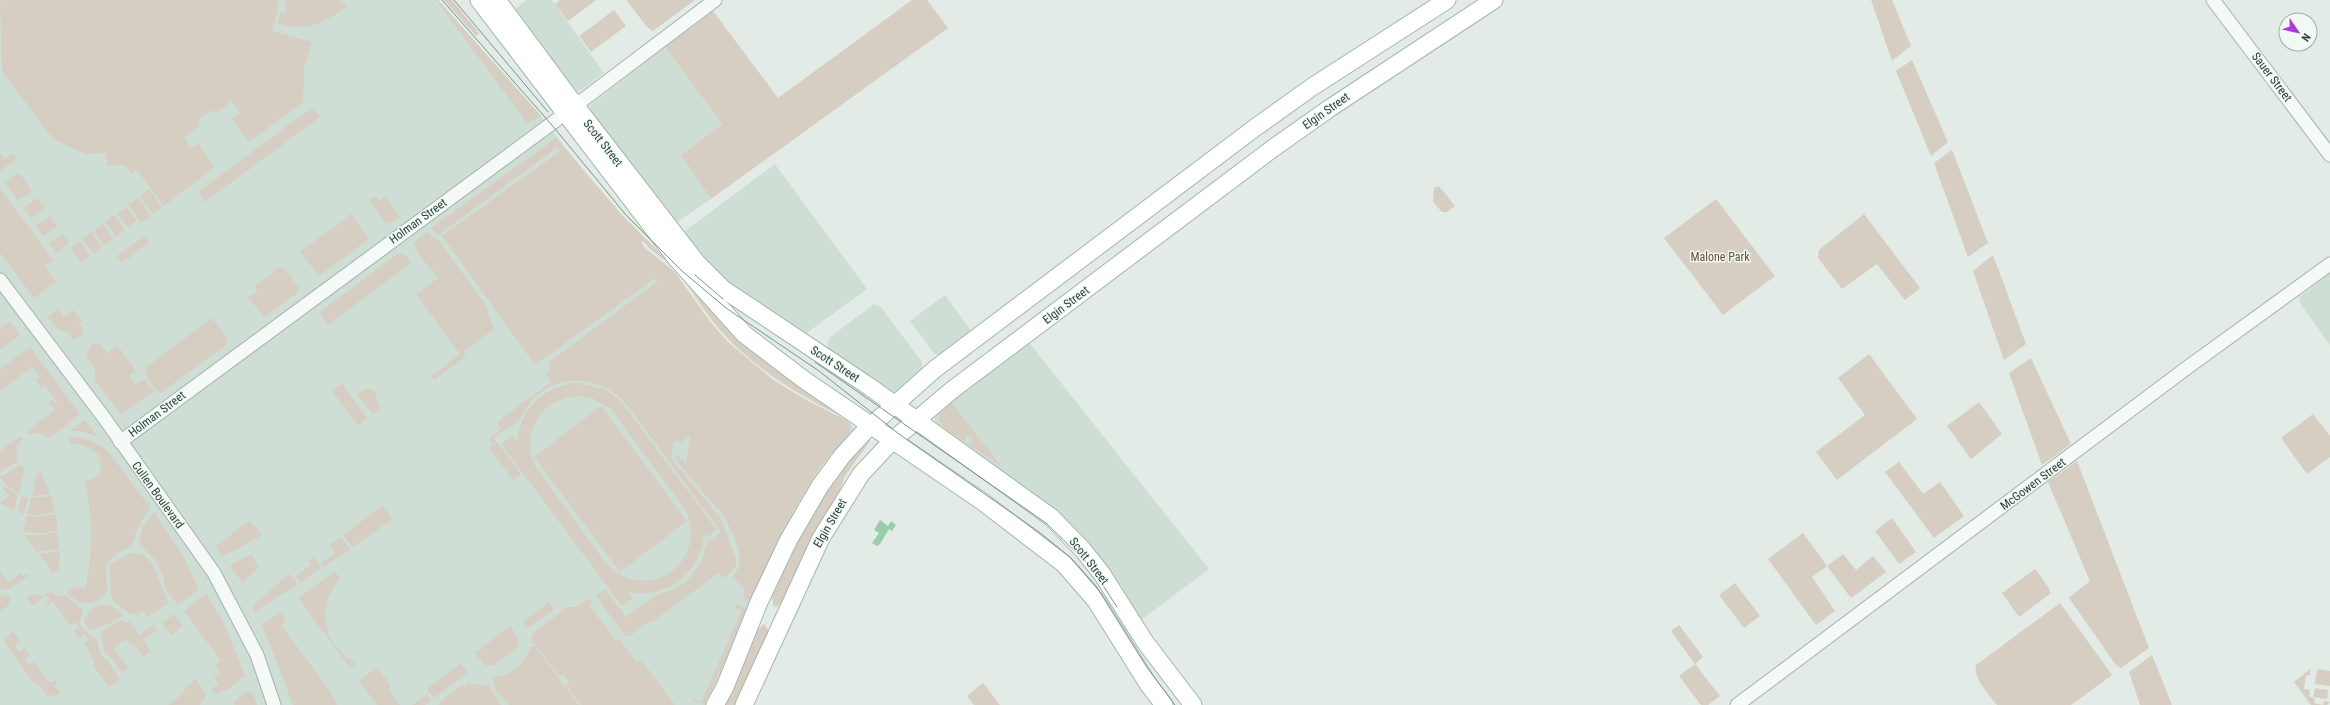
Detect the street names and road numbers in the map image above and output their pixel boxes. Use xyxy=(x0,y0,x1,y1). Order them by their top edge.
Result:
street label: Sauer Street xyxy=(2249,50,2295,105)
street label: Elgin Street xyxy=(1300,90,1353,132)
street label: Scott Street xyxy=(580,117,626,170)
street label: Holman Street xyxy=(387,195,450,247)
street label: Elgin Street xyxy=(1040,283,1092,327)
street label: Scott Street xyxy=(808,343,863,385)
street label: Holman Street xyxy=(126,388,189,440)
street label: McGowen Street xyxy=(1998,455,2069,513)
street label: Cullen Boulevard xyxy=(129,459,187,531)
street label: Elgin Street xyxy=(810,496,850,550)
street label: Scott Street xyxy=(1066,535,1112,588)

